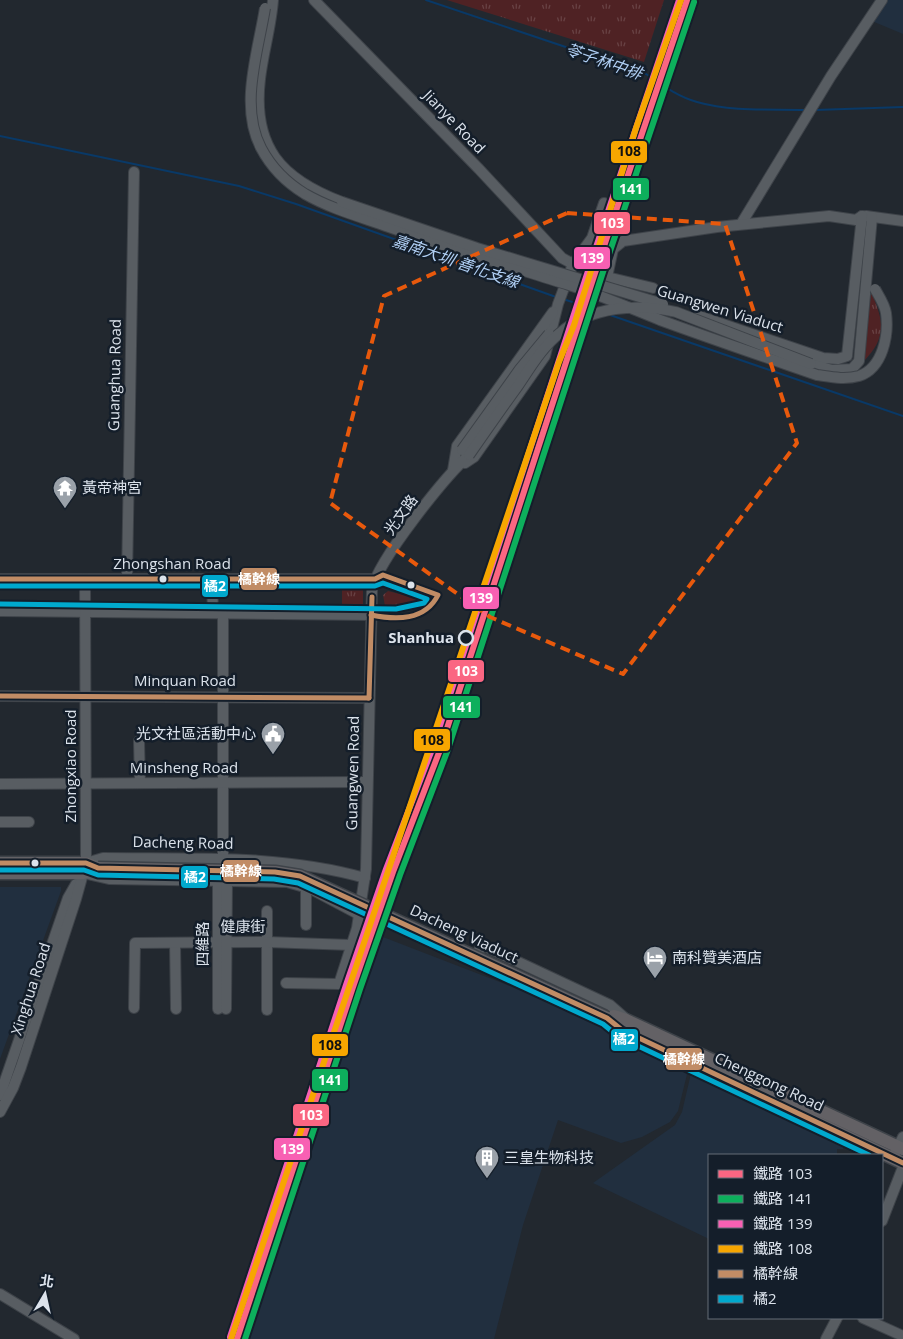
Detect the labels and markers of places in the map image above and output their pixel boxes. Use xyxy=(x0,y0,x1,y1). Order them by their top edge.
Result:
temple icon: 黃帝神宮 xyxy=(52,475,78,509)
place label: 黃帝神宮 xyxy=(82,477,142,497)
unlabelled marker xyxy=(158,574,168,584)
unlabelled marker xyxy=(406,580,416,590)
place label: Shanhua xyxy=(388,627,454,647)
marker: Shanhua xyxy=(458,630,474,646)
public building icon: 光文社區活動中心 xyxy=(260,721,286,755)
place label: 光文社區活動中心 xyxy=(136,723,256,743)
unlabelled marker xyxy=(30,858,40,868)
hotel icon: 南科贊美酒店 xyxy=(642,945,668,979)
place label: 南科贊美酒店 xyxy=(672,947,762,967)
building icon: 三皇生物科技 xyxy=(474,1145,500,1179)
place label: 三皇生物科技 xyxy=(504,1147,594,1167)

